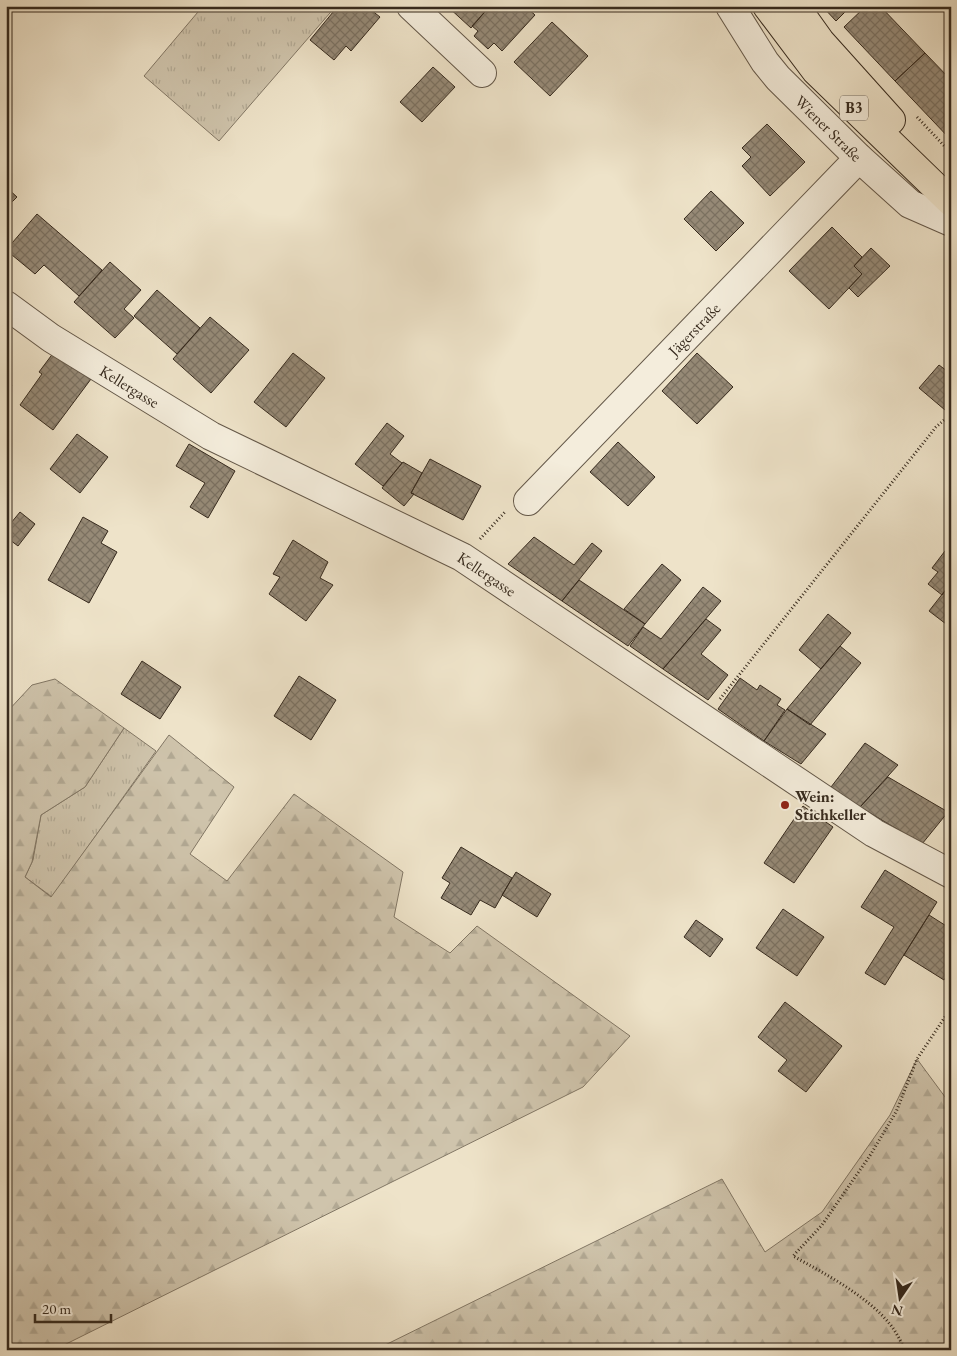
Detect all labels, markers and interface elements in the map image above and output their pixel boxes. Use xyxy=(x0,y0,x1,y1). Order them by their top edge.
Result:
street label: Wiener Straße xyxy=(790,91,867,166)
road number: B3 xyxy=(840,96,868,120)
street label: Jägerstraße xyxy=(662,298,725,362)
street label: Kellergasse xyxy=(96,360,163,413)
street label: Kellergasse xyxy=(453,547,520,601)
place label: Wein: Stichkeller xyxy=(795,786,867,825)
marker: Wein: Stichkeller xyxy=(779,799,791,811)
north arrow xyxy=(874,1274,924,1324)
scale bar xyxy=(35,1291,111,1323)
text: 20 m xyxy=(42,1299,71,1318)
text: N xyxy=(889,1300,905,1321)

